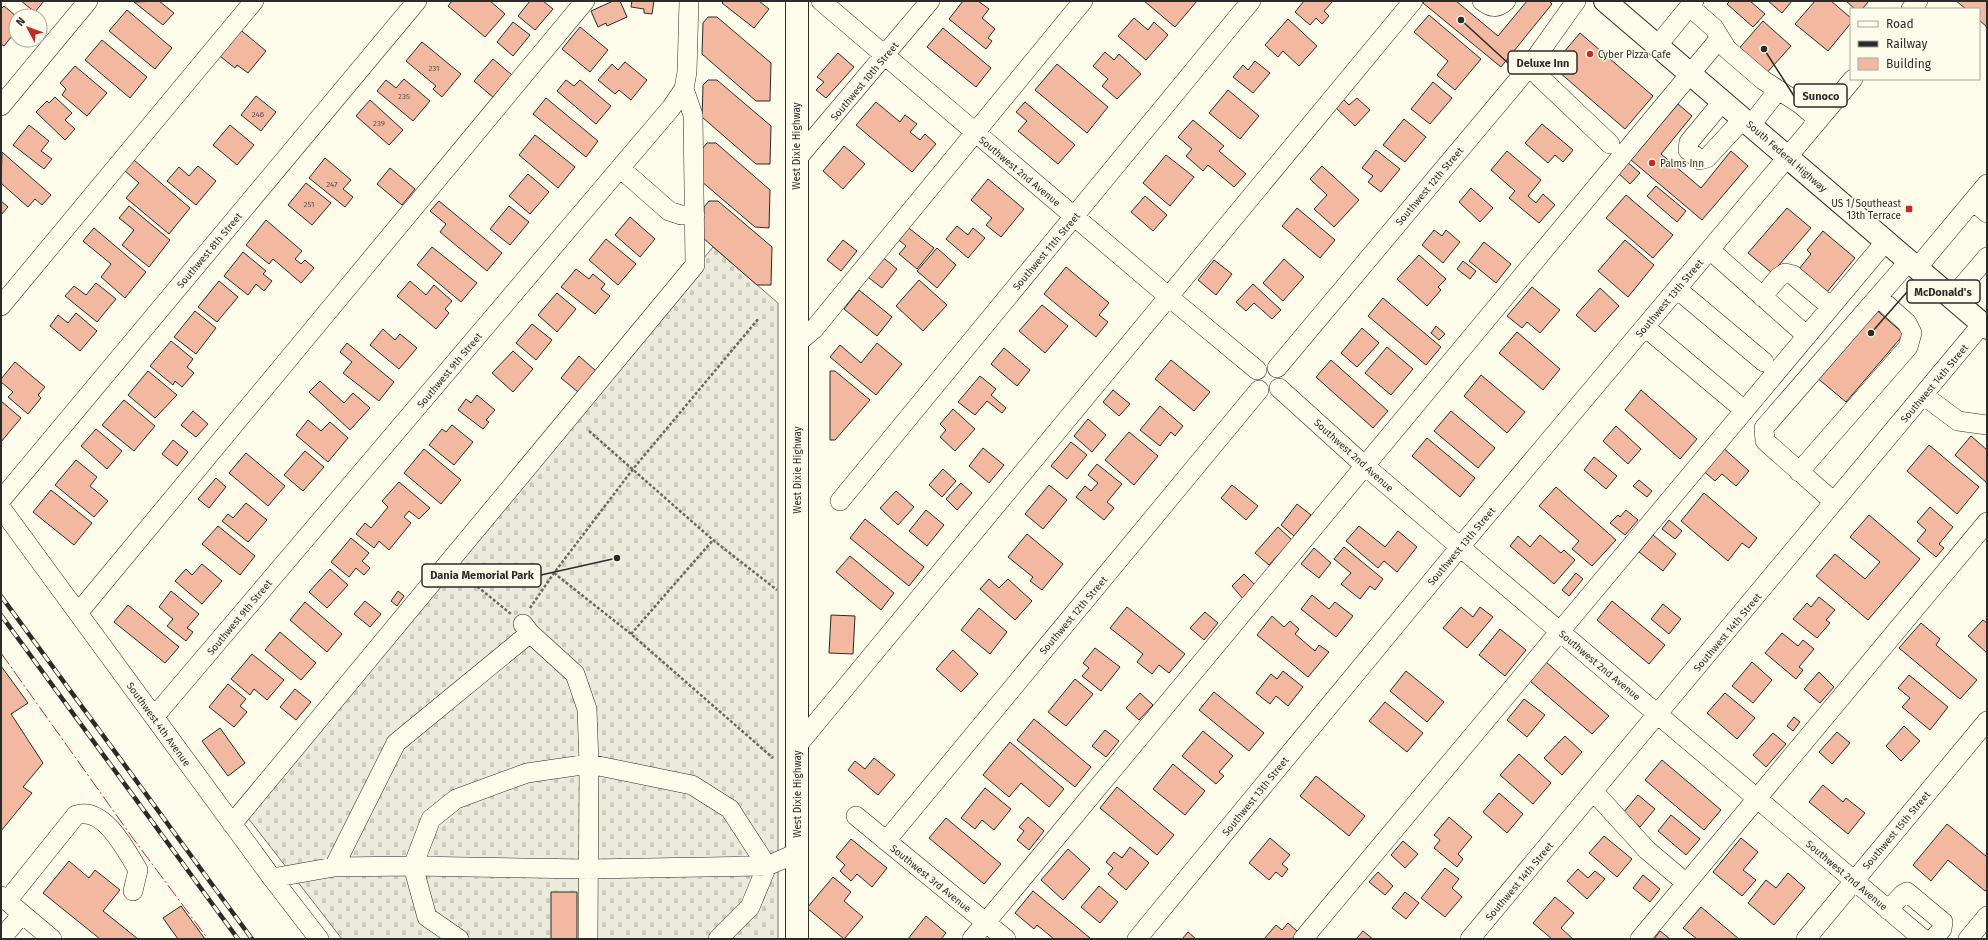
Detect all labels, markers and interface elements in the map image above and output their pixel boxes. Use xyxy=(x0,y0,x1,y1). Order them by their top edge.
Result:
north arrow xyxy=(8,8,48,48)
legend xyxy=(1850,8,1980,80)
text: N xyxy=(14,15,28,29)
text: Road xyxy=(1886,17,1914,31)
text: Railway xyxy=(1886,37,1927,51)
street label: Southwest 10th Street xyxy=(828,39,902,124)
marker: Cyber Pizza Cafe xyxy=(1585,49,1595,59)
place label: Cyber Pizza Cafe xyxy=(1598,49,1671,61)
callout: Deluxe Inn xyxy=(1508,51,1577,74)
text: Deluxe Inn xyxy=(1517,57,1569,70)
text: Building xyxy=(1886,57,1932,71)
house number: 231 xyxy=(428,64,440,73)
callout: Sunoco xyxy=(1794,84,1847,107)
text: Sunoco xyxy=(1803,90,1840,103)
house number: 235 xyxy=(398,92,410,101)
street label: West Dixie Highway xyxy=(791,102,803,190)
house number: 246 xyxy=(252,110,264,119)
street label: South Federal Highway xyxy=(1744,118,1829,195)
house number: 239 xyxy=(373,119,385,128)
street label: Southwest 2nd Avenue xyxy=(976,134,1063,209)
street label: Southwest 12th Street xyxy=(1393,145,1466,228)
marker: Palms Inn xyxy=(1647,158,1657,168)
place label: Palms Inn xyxy=(1660,158,1704,170)
house number: 247 xyxy=(326,180,338,189)
place label: US 1/Southeast 13th Terrace xyxy=(1831,198,1901,222)
house number: 251 xyxy=(303,200,315,209)
marker: US 1/Southeast 13th Terrace xyxy=(1904,204,1914,214)
street label: Southwest 8th Street xyxy=(175,210,245,291)
street label: Southwest 11th Street xyxy=(1011,210,1083,293)
street label: Southwest 13th Street xyxy=(1633,257,1706,340)
callout: McDonald's xyxy=(1907,280,1980,303)
text: McDonald's xyxy=(1914,286,1972,299)
street label: Southwest 9th Street xyxy=(415,330,485,411)
street label: Southwest 14th Street xyxy=(1898,342,1971,425)
street label: Southwest 2nd Avenue xyxy=(1311,417,1396,495)
street label: West Dixie Highway xyxy=(792,426,804,514)
street label: Southwest 13th Street xyxy=(1425,505,1498,588)
callout: Dania Memorial Park xyxy=(422,564,541,587)
text: Dania Memorial Park xyxy=(430,569,535,582)
street label: Southwest 12th Street xyxy=(1037,574,1110,657)
street label: Southwest 9th Street xyxy=(205,577,275,658)
street label: Southwest 14th Street xyxy=(1691,591,1764,674)
street label: Southwest 2nd Avenue xyxy=(1556,628,1643,703)
street label: Southwest 4th Avenue xyxy=(124,680,193,769)
street label: West Dixie Highway xyxy=(792,750,804,838)
street label: Southwest 13th Street xyxy=(1220,754,1292,839)
street label: Southwest 15th Street xyxy=(1860,789,1933,872)
street label: Southwest 2nd Avenue xyxy=(1803,838,1890,913)
street label: Southwest 14th Street xyxy=(1483,840,1556,923)
street label: Southwest 3rd Avenue xyxy=(888,842,973,915)

